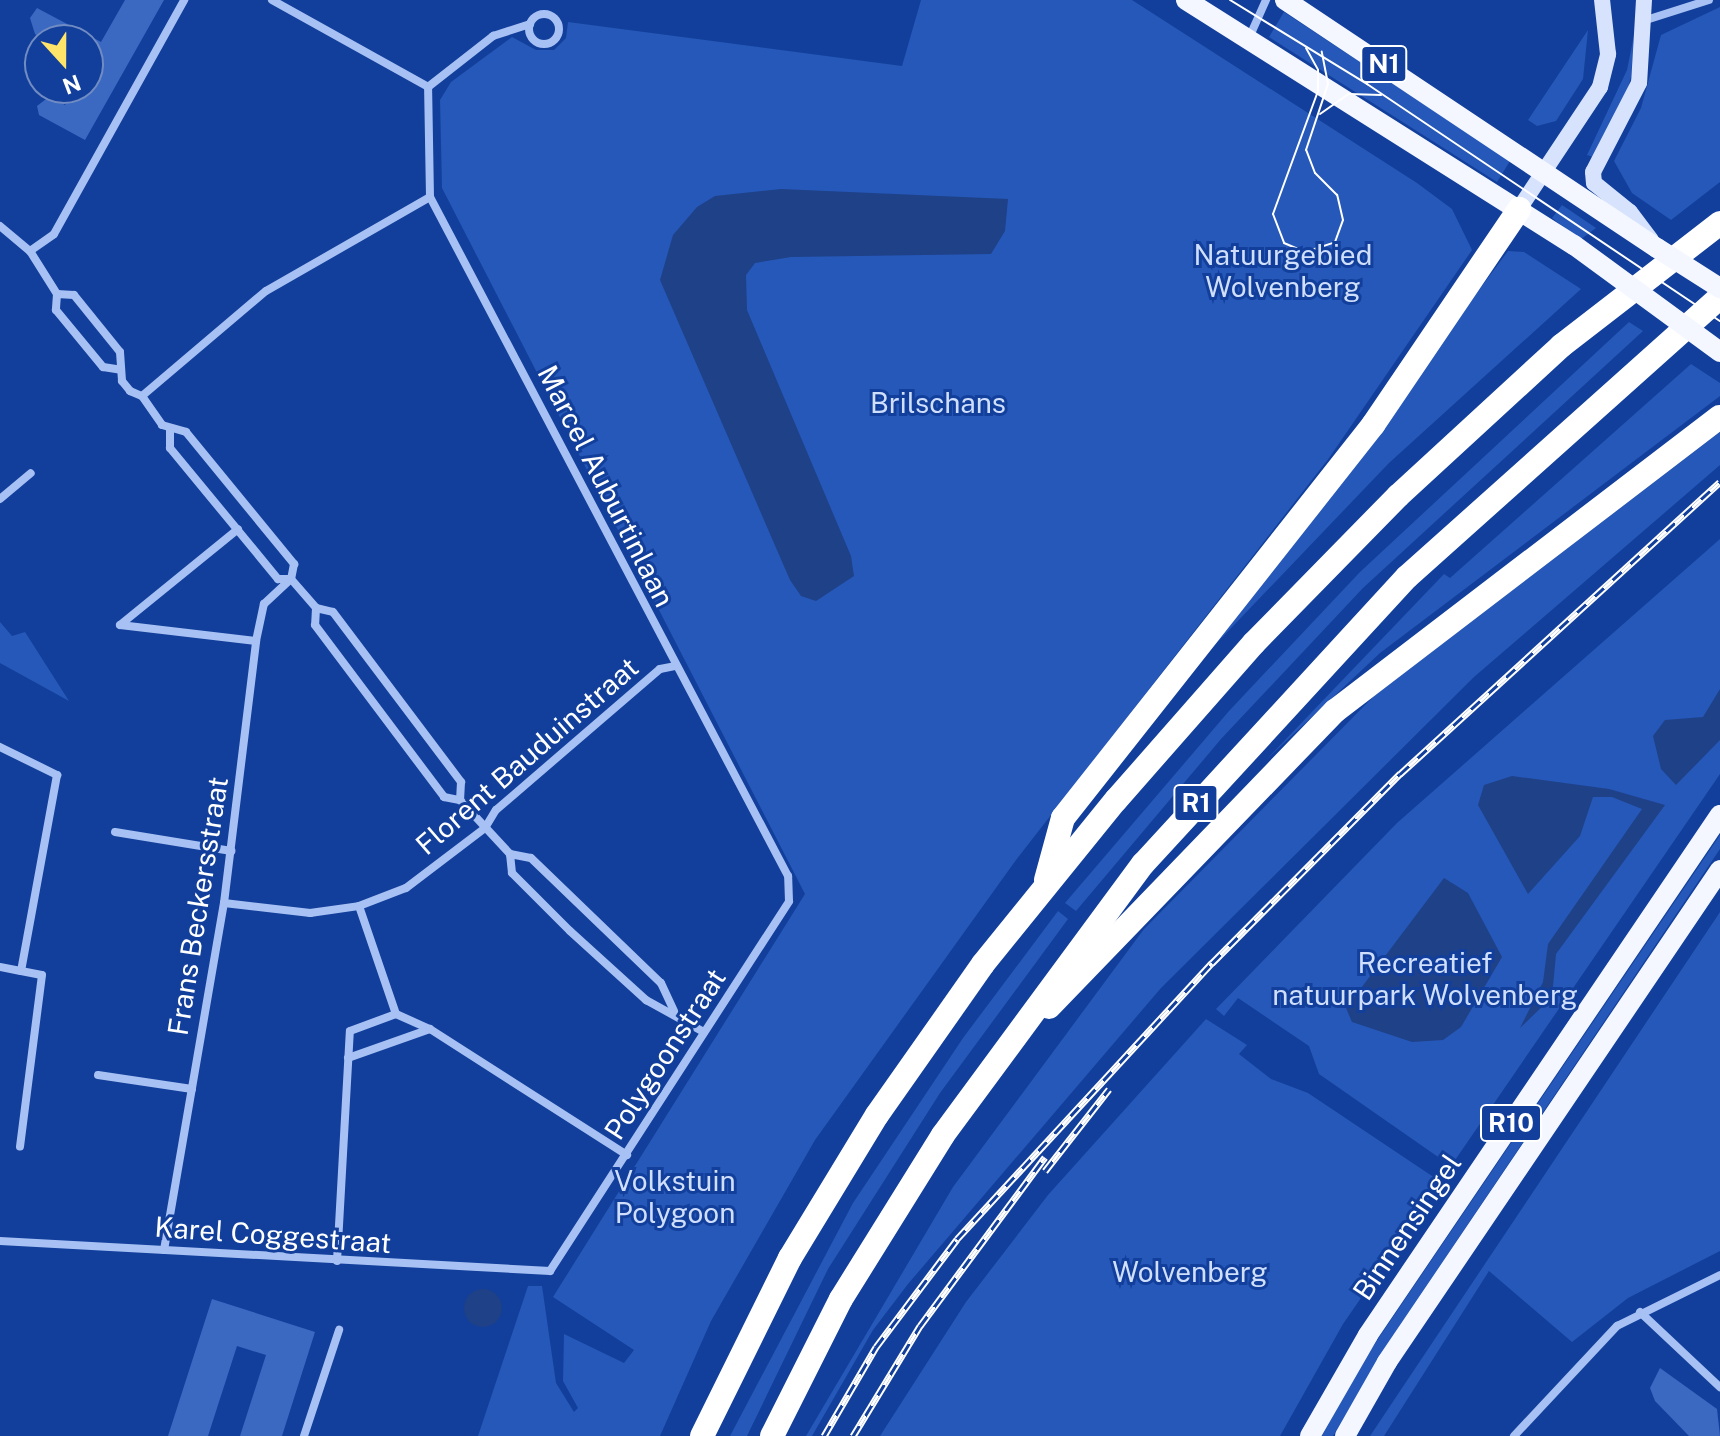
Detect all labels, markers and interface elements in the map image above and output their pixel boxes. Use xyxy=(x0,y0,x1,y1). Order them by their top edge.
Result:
north arrow xyxy=(24,24,104,104)
road number: N1 xyxy=(1360,42,1408,86)
text: N xyxy=(59,69,85,100)
park label: Natuurgebied Wolvenberg xyxy=(1194,238,1372,304)
street label: Marcel Auburtinlaan xyxy=(531,360,681,612)
park label: Brilschans xyxy=(870,386,1006,420)
street label: Florent Bauduinstraat xyxy=(409,650,645,862)
street label: Frans Beckersstraat xyxy=(161,774,235,1038)
road number: R1 xyxy=(1172,781,1220,825)
park label: Recreatief natuurpark Wolvenberg xyxy=(1272,946,1578,1012)
street label: Polygoonstraat xyxy=(597,962,733,1146)
road number: R10 xyxy=(1479,1101,1543,1145)
street label: Binnensingel xyxy=(1346,1148,1468,1306)
park label: Volkstuin Polygoon xyxy=(614,1164,736,1230)
street label: Karel Coggestraat xyxy=(153,1210,393,1260)
park label: Wolvenberg xyxy=(1112,1255,1268,1289)

